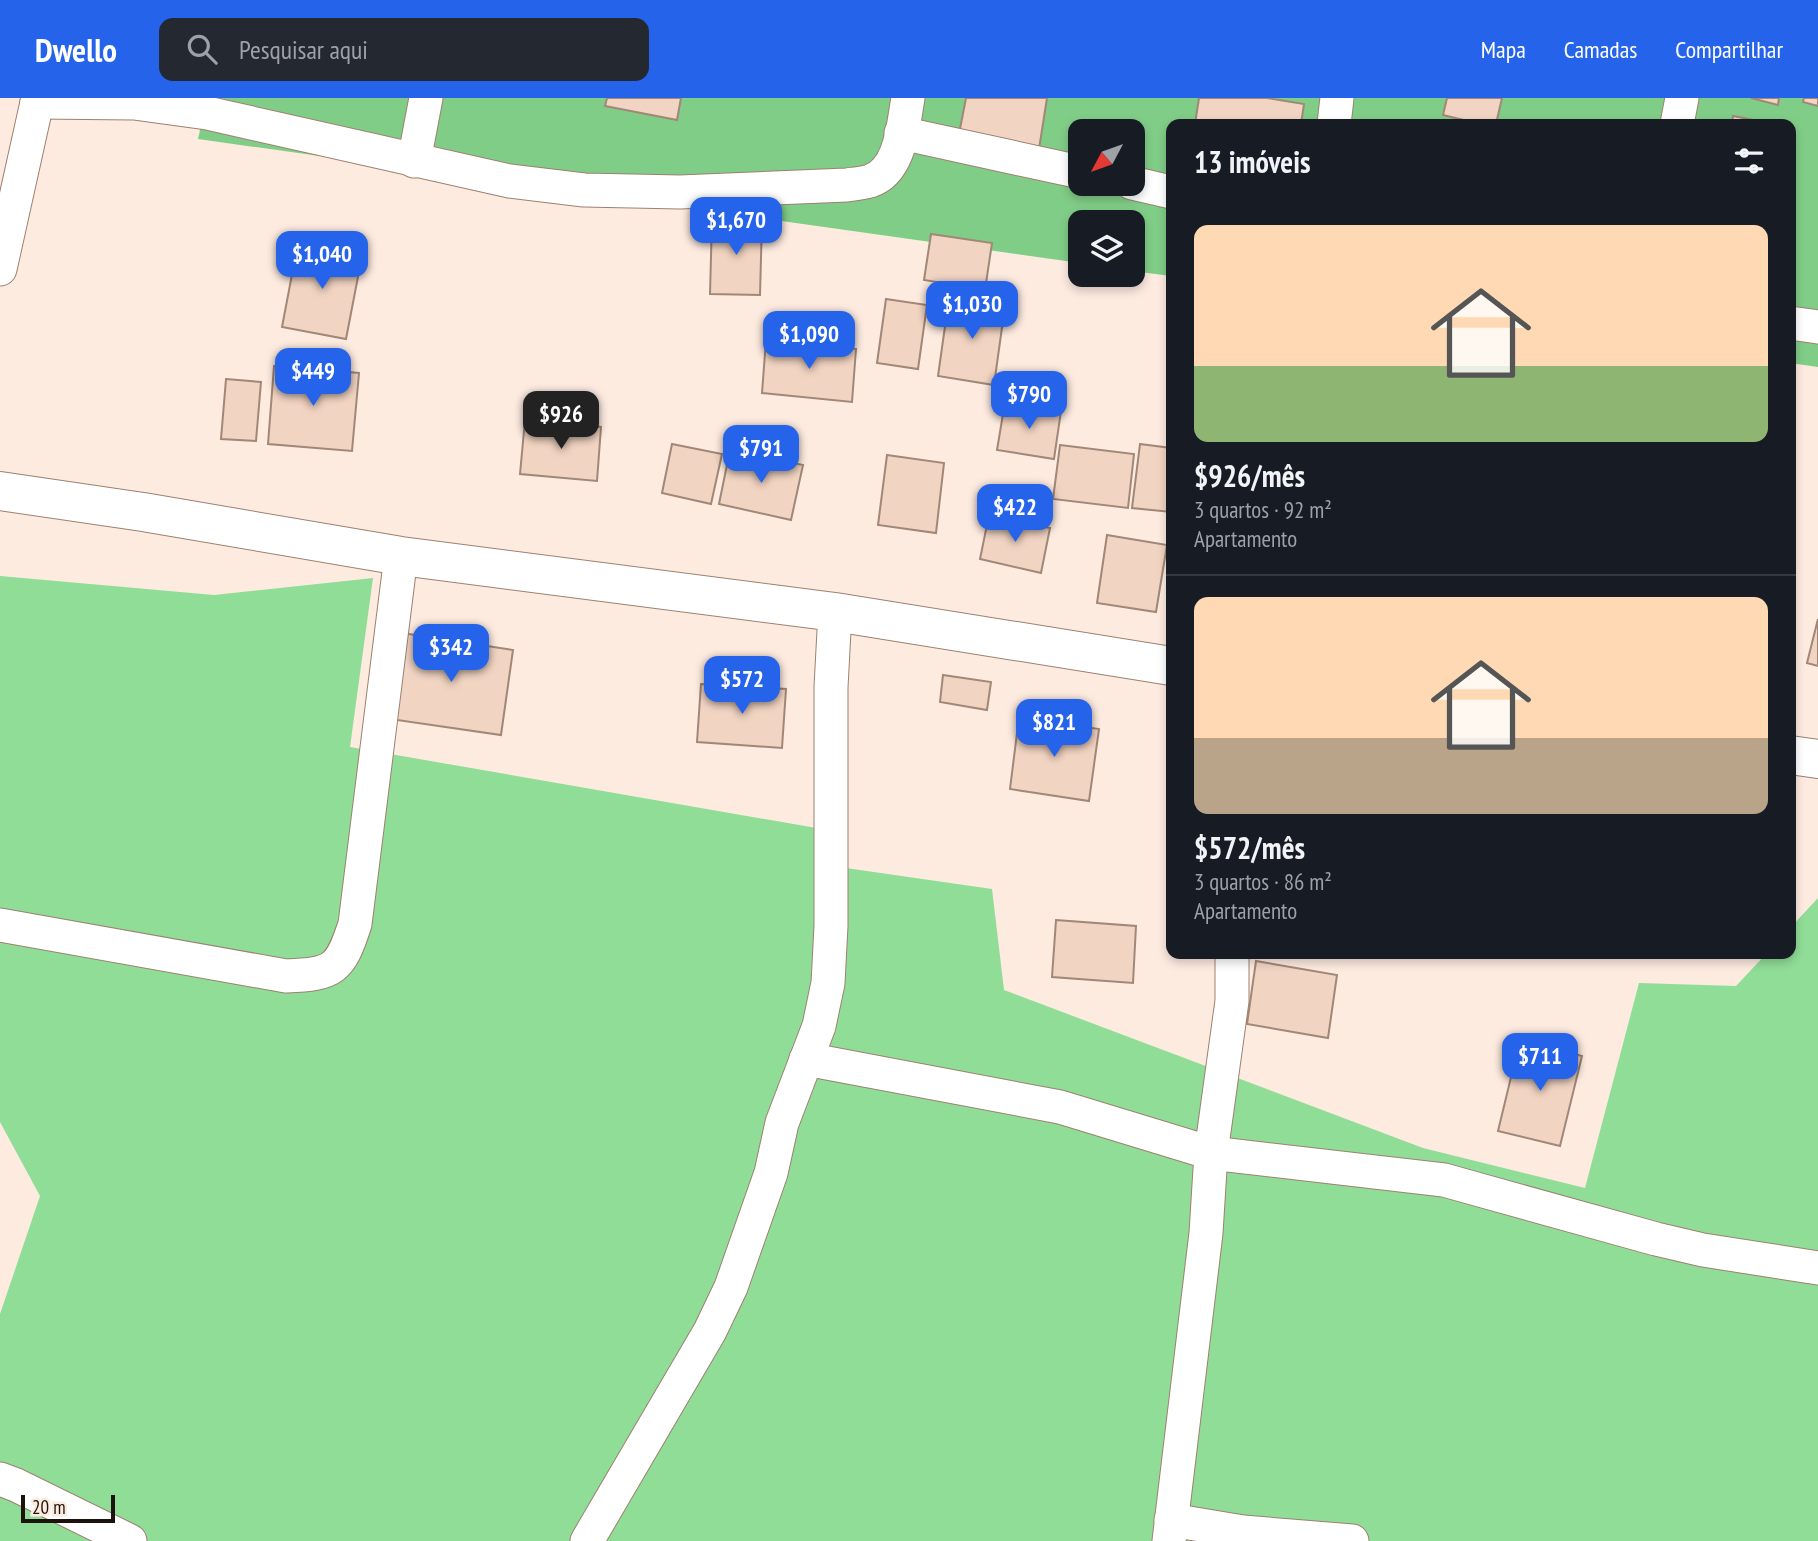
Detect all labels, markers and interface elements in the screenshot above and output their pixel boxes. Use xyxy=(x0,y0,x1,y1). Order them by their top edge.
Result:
search box xyxy=(159,18,649,81)
text: Dwello xyxy=(35,28,117,71)
icon: search xyxy=(183,30,221,68)
text: Pesquisar aqui xyxy=(239,33,368,66)
text: Mapa xyxy=(1481,34,1526,65)
text: Camadas xyxy=(1564,34,1637,65)
text: Compartilhar xyxy=(1675,34,1783,65)
north arrow xyxy=(1068,119,1144,196)
map controls xyxy=(1068,119,1145,287)
text: 13 imóveis xyxy=(1194,142,1310,181)
icon: filters xyxy=(1730,142,1768,180)
pin: $1,670 xyxy=(679,198,793,257)
text: $1,670 xyxy=(706,205,766,234)
button: layers xyxy=(1068,210,1145,287)
pin: $1,040 xyxy=(265,232,379,291)
text: $1,040 xyxy=(292,239,352,268)
icon: home xyxy=(1418,270,1544,396)
pin: $1,030 xyxy=(915,282,1029,341)
text: $1,030 xyxy=(942,289,1002,318)
pin: $1,090 xyxy=(752,312,866,371)
text: $1,090 xyxy=(779,319,839,348)
pin: $449 xyxy=(272,348,354,408)
text: $449 xyxy=(291,356,335,385)
pin: $790 xyxy=(988,372,1070,431)
text: $790 xyxy=(1007,379,1051,408)
pin: $926 xyxy=(520,392,602,451)
text: $926 xyxy=(539,399,583,428)
pin: $791 xyxy=(720,426,802,485)
text: $791 xyxy=(739,433,783,462)
text: $926/mês xyxy=(1194,456,1305,495)
pin: $422 xyxy=(974,484,1056,544)
text: $422 xyxy=(993,492,1037,521)
text: 3 quartos · 92 m² xyxy=(1194,495,1332,524)
text: Apartamento xyxy=(1194,524,1297,553)
pin: $342 xyxy=(410,624,492,684)
text: $342 xyxy=(429,632,473,661)
icon: home xyxy=(1418,642,1544,768)
pin: $572 xyxy=(701,656,783,716)
text: $572 xyxy=(720,664,764,693)
pin: $821 xyxy=(1013,700,1095,759)
text: $821 xyxy=(1032,707,1076,736)
text: $572/mês xyxy=(1194,828,1305,867)
text: 3 quartos · 86 m² xyxy=(1194,867,1332,896)
text: Apartamento xyxy=(1194,896,1297,925)
pin: $711 xyxy=(1499,1034,1581,1093)
text: $711 xyxy=(1518,1041,1562,1070)
scale bar xyxy=(21,1492,116,1524)
text: 20 m xyxy=(32,1495,66,1519)

